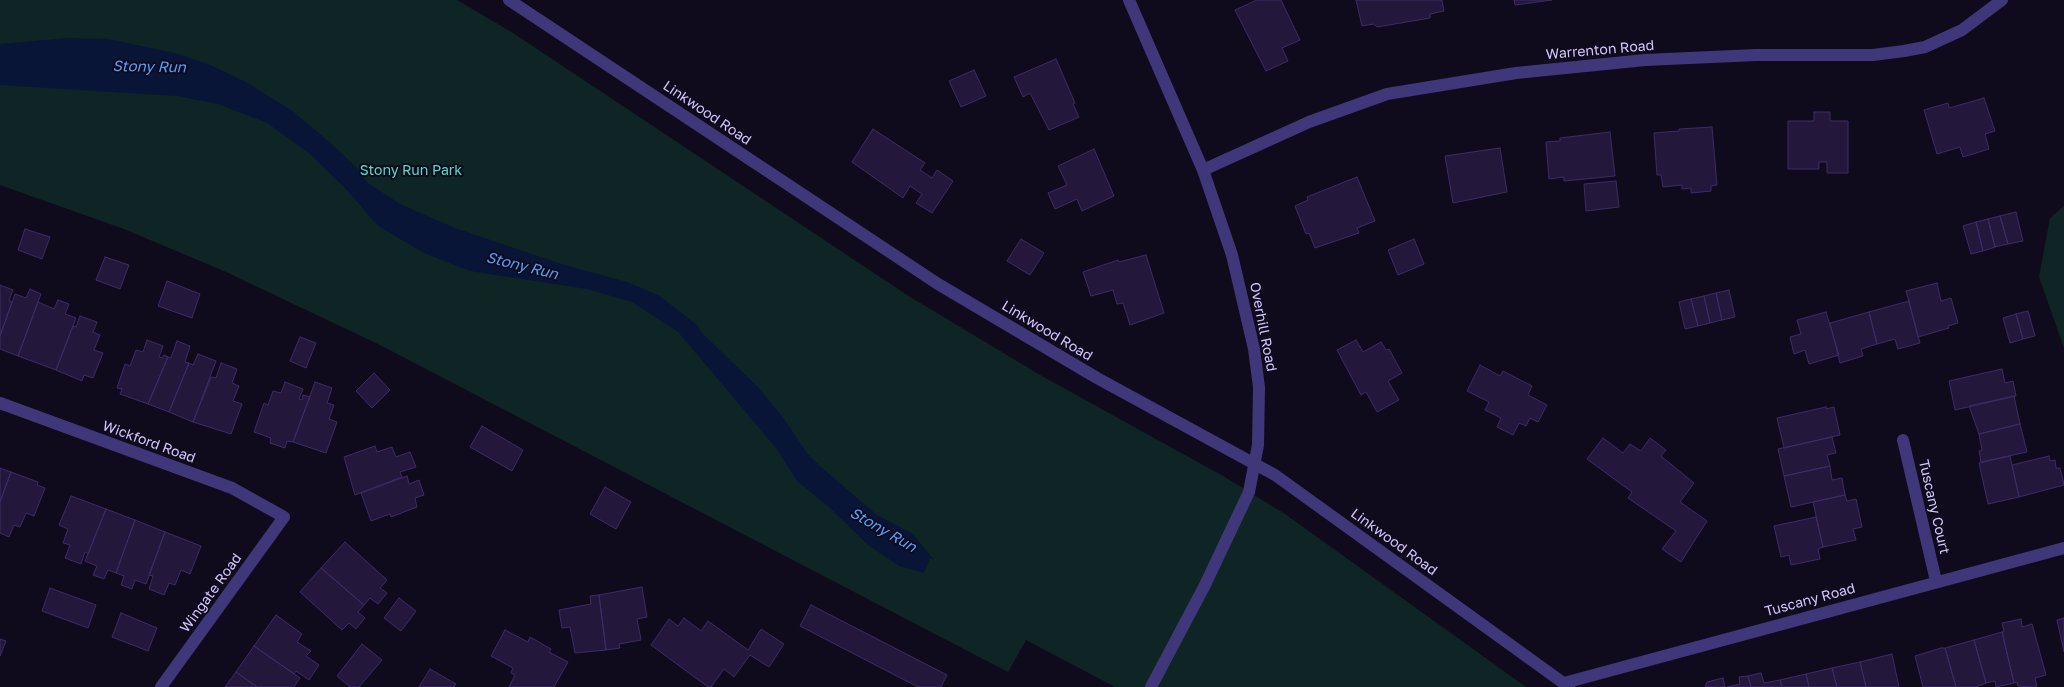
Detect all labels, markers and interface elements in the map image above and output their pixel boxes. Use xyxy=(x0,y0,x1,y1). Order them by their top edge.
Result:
street label: Warrenton Road xyxy=(1545,37,1655,63)
water label: Stony Run xyxy=(112,57,186,77)
street label: Linkwood Road xyxy=(660,77,754,149)
park label: Stony Run Park xyxy=(360,163,462,179)
water label: Stony Run xyxy=(484,248,560,284)
street label: Overhill Road xyxy=(1246,281,1280,373)
street label: Linkwood Road xyxy=(999,297,1095,365)
street label: Wickford Road xyxy=(100,417,198,467)
street label: Tuscany Court xyxy=(1915,458,1953,556)
water label: Stony Run xyxy=(847,504,919,556)
street label: Linkwood Road xyxy=(1347,505,1441,579)
street label: Wingate Road xyxy=(177,550,245,636)
street label: Tuscany Road xyxy=(1763,580,1857,620)

